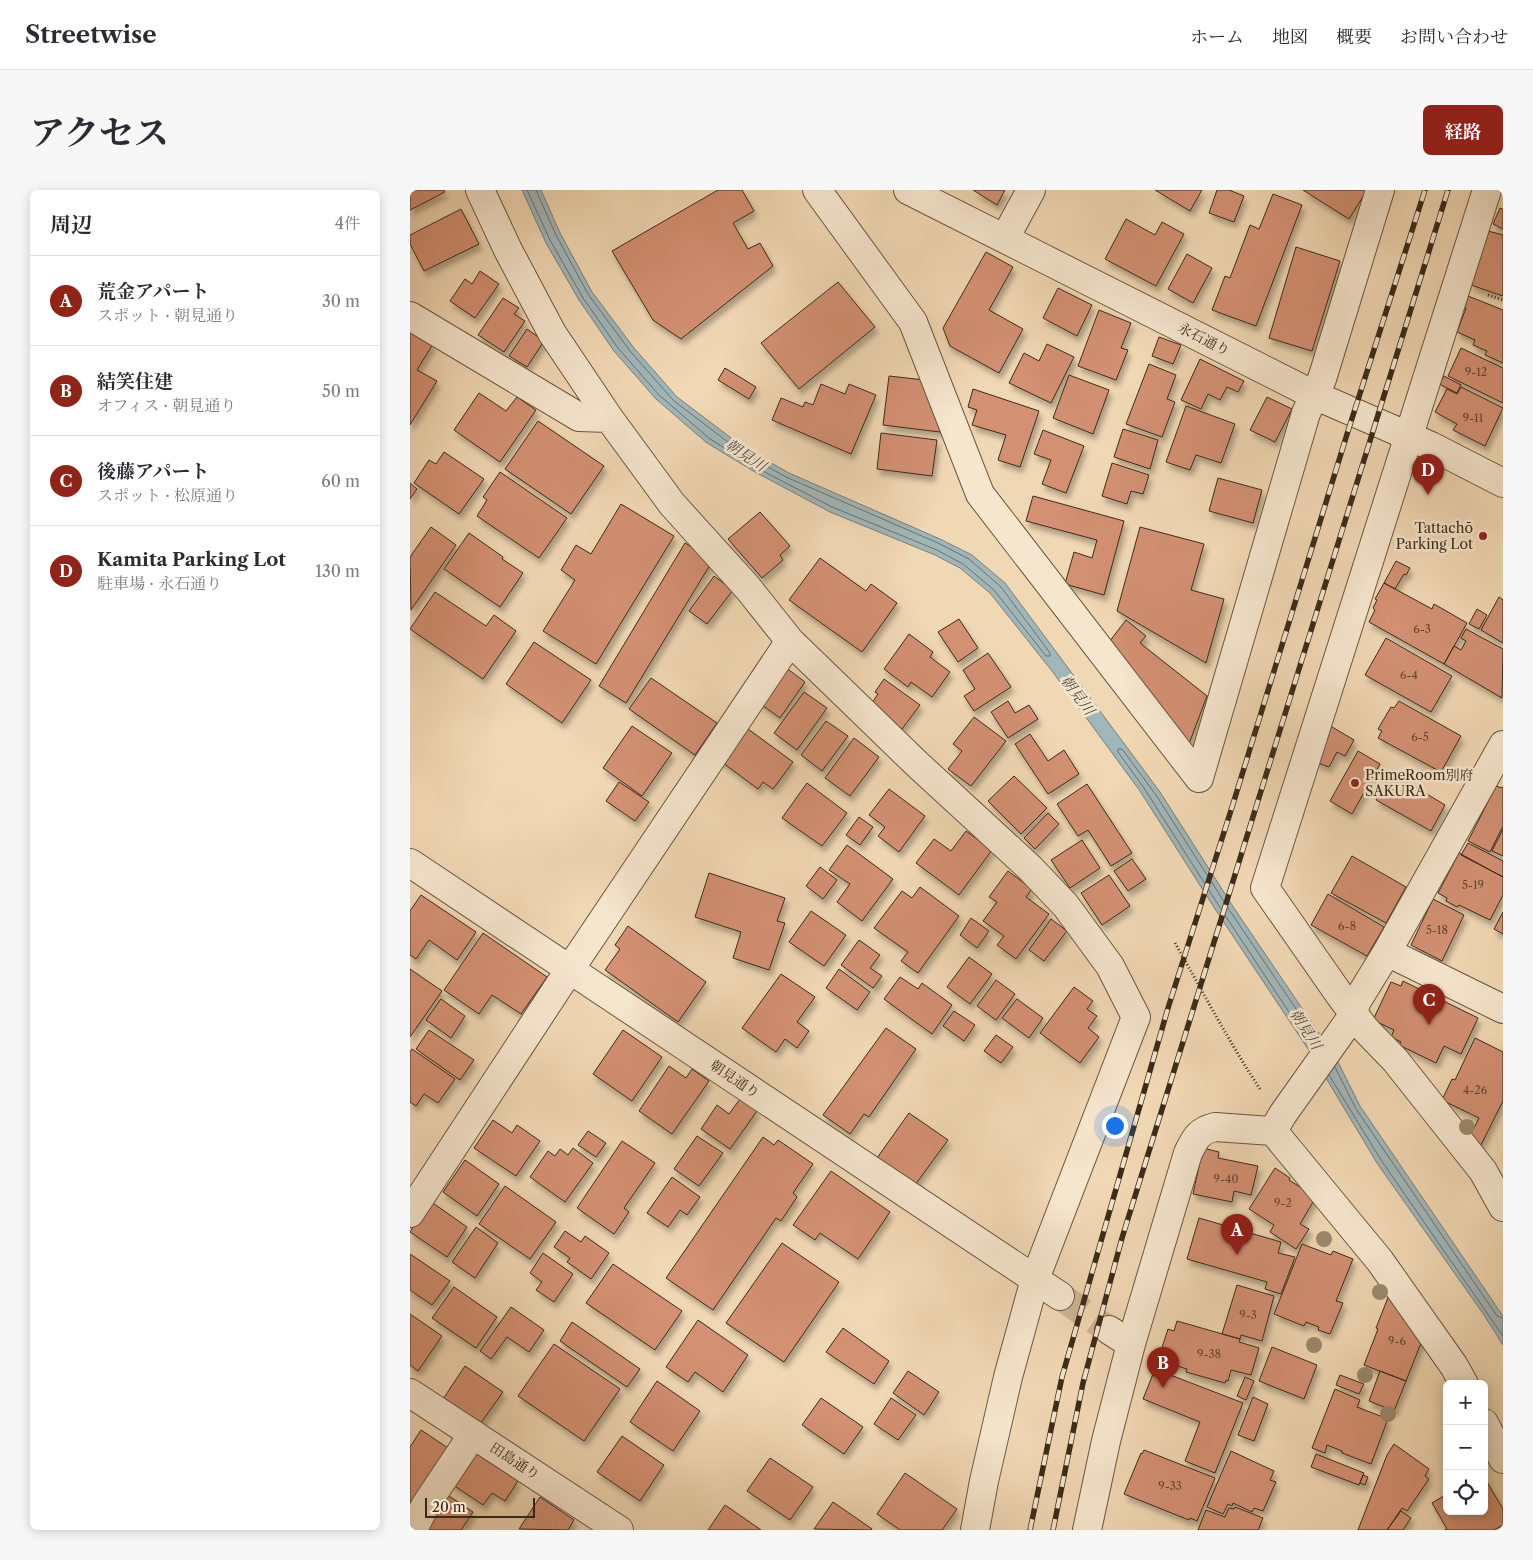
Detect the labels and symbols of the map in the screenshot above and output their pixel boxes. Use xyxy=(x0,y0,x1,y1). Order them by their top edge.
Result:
street label: 永石通り xyxy=(1175,318,1233,360)
house number: 9-12 xyxy=(1465,365,1487,379)
house number: 9-11 xyxy=(1463,411,1484,425)
water label: 朝見川 xyxy=(722,435,772,476)
pin: D xyxy=(1412,454,1444,495)
place label: Tattachō Parking Lot xyxy=(1396,519,1473,553)
marker: Tattachō Parking Lot xyxy=(1477,530,1489,542)
house number: 6-3 xyxy=(1413,622,1431,636)
house number: 6-4 xyxy=(1400,668,1418,682)
water label: 朝見川 xyxy=(1057,671,1100,720)
house number: 6-5 xyxy=(1411,730,1429,744)
place label: PrimeRoom別府 SAKURA xyxy=(1365,766,1473,800)
marker: PrimeRoom別府 SAKURA xyxy=(1349,777,1361,789)
house number: 5-19 xyxy=(1462,878,1484,892)
house number: 6-8 xyxy=(1338,919,1356,933)
house number: 5-18 xyxy=(1426,923,1448,937)
pin: C xyxy=(1413,984,1445,1025)
water label: 朝見川 xyxy=(1286,1005,1327,1055)
street label: 朝見通り xyxy=(707,1056,763,1102)
house number: 4-26 xyxy=(1463,1083,1488,1097)
your location xyxy=(1102,1113,1128,1139)
house number: 9-40 xyxy=(1214,1172,1238,1186)
house number: 9-2 xyxy=(1274,1196,1292,1210)
pin: A xyxy=(1221,1214,1253,1255)
house number: 9-3 xyxy=(1239,1308,1257,1322)
house number: 9-6 xyxy=(1388,1334,1407,1348)
pin: B xyxy=(1147,1347,1179,1388)
house number: 9-38 xyxy=(1197,1347,1221,1361)
street label: 田島通り xyxy=(487,1438,543,1484)
house number: 9-33 xyxy=(1158,1479,1182,1493)
scale bar xyxy=(425,1495,535,1518)

